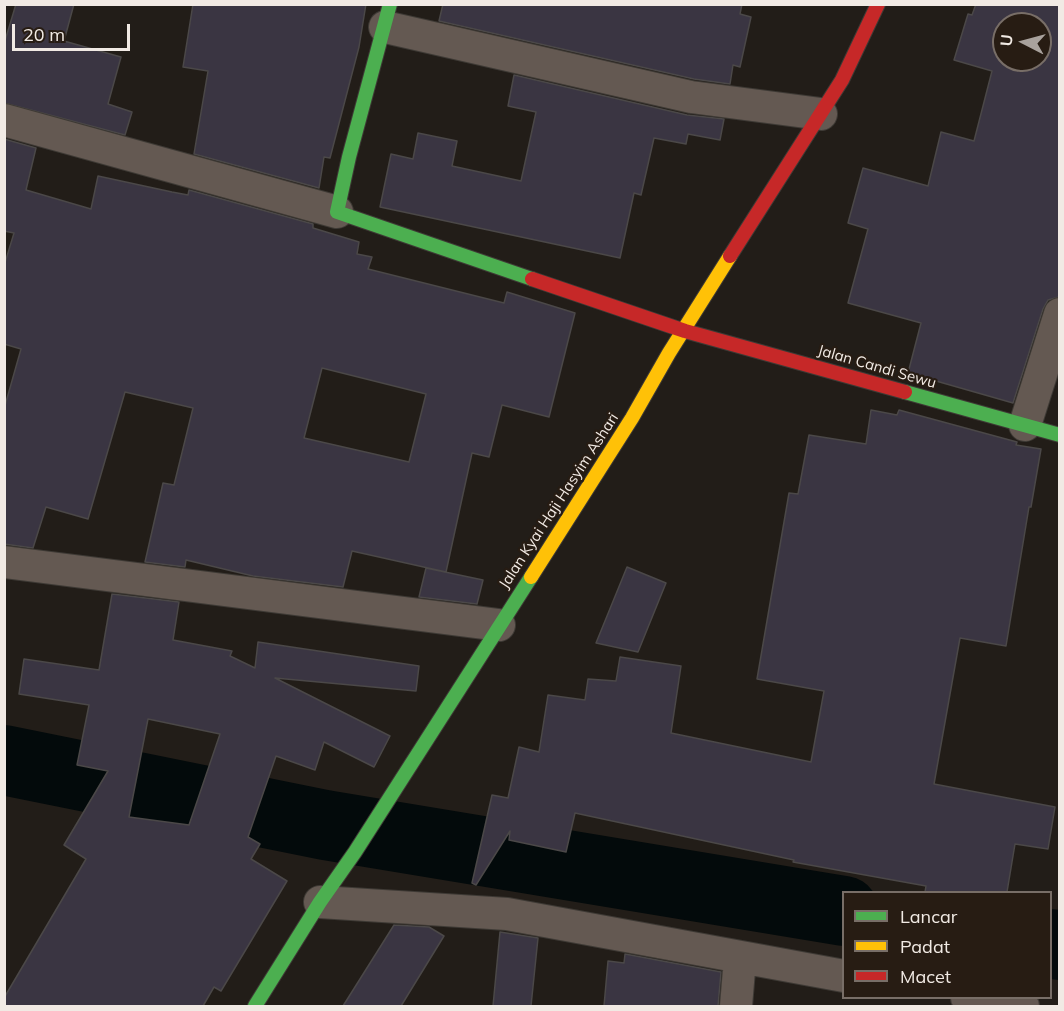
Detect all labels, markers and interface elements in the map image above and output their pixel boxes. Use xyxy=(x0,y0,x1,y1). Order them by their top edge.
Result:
scale bar xyxy=(15,12,134,50)
north arrow xyxy=(992,12,1052,72)
text: 20 m xyxy=(23,23,65,46)
text: U xyxy=(996,33,1017,47)
street label: Jalan Candi Sewu xyxy=(816,341,938,393)
street label: Jalan Kyai Haji Hasyim Ashari xyxy=(495,410,623,592)
legend xyxy=(842,891,1052,999)
text: Lancar xyxy=(900,905,957,928)
text: Padat xyxy=(900,935,950,958)
text: Macet xyxy=(900,965,951,988)

